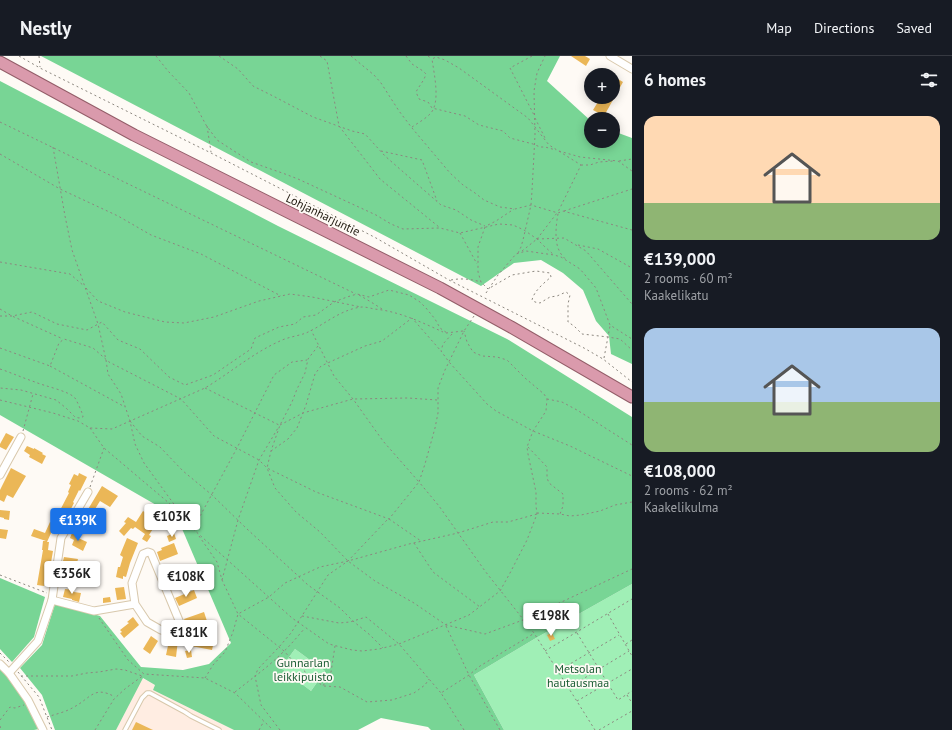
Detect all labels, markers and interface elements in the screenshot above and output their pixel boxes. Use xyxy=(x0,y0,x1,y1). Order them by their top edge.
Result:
text: Nestly xyxy=(20,16,71,40)
text: Map xyxy=(766,19,792,37)
text: Directions xyxy=(814,19,874,37)
text: Saved xyxy=(896,19,932,37)
map controls xyxy=(584,68,620,148)
button: + xyxy=(584,68,620,104)
text: 6 homes xyxy=(644,69,706,91)
icon: filters xyxy=(918,69,940,91)
button: − xyxy=(584,112,620,148)
icon: home xyxy=(756,142,828,214)
street label: Lohjanharjuntie xyxy=(284,190,363,239)
text: €139,000 xyxy=(644,248,716,270)
text: 2 rooms · 60 m² xyxy=(644,270,733,287)
text: Kaakelikatu xyxy=(644,287,709,304)
icon: home xyxy=(756,354,828,426)
text: €108,000 xyxy=(644,460,716,482)
text: 2 rooms · 62 m² xyxy=(644,482,733,499)
text: Kaakelikulma xyxy=(644,499,718,516)
pin: €103K xyxy=(144,504,200,538)
pin: €139K xyxy=(50,508,106,542)
text: €103K xyxy=(153,508,191,525)
text: €139K xyxy=(59,512,97,529)
pin: €356K xyxy=(44,561,100,595)
pin: €108K xyxy=(158,564,214,598)
text: €356K xyxy=(53,565,91,582)
text: €108K xyxy=(167,568,205,585)
pin: €198K xyxy=(523,603,579,637)
text: €198K xyxy=(532,607,570,624)
pin: €181K xyxy=(161,620,217,654)
text: €181K xyxy=(170,624,208,641)
park label: Gunnarlan leikkipuisto xyxy=(273,655,333,684)
park label: Metsolan hautausmaa xyxy=(547,661,609,690)

